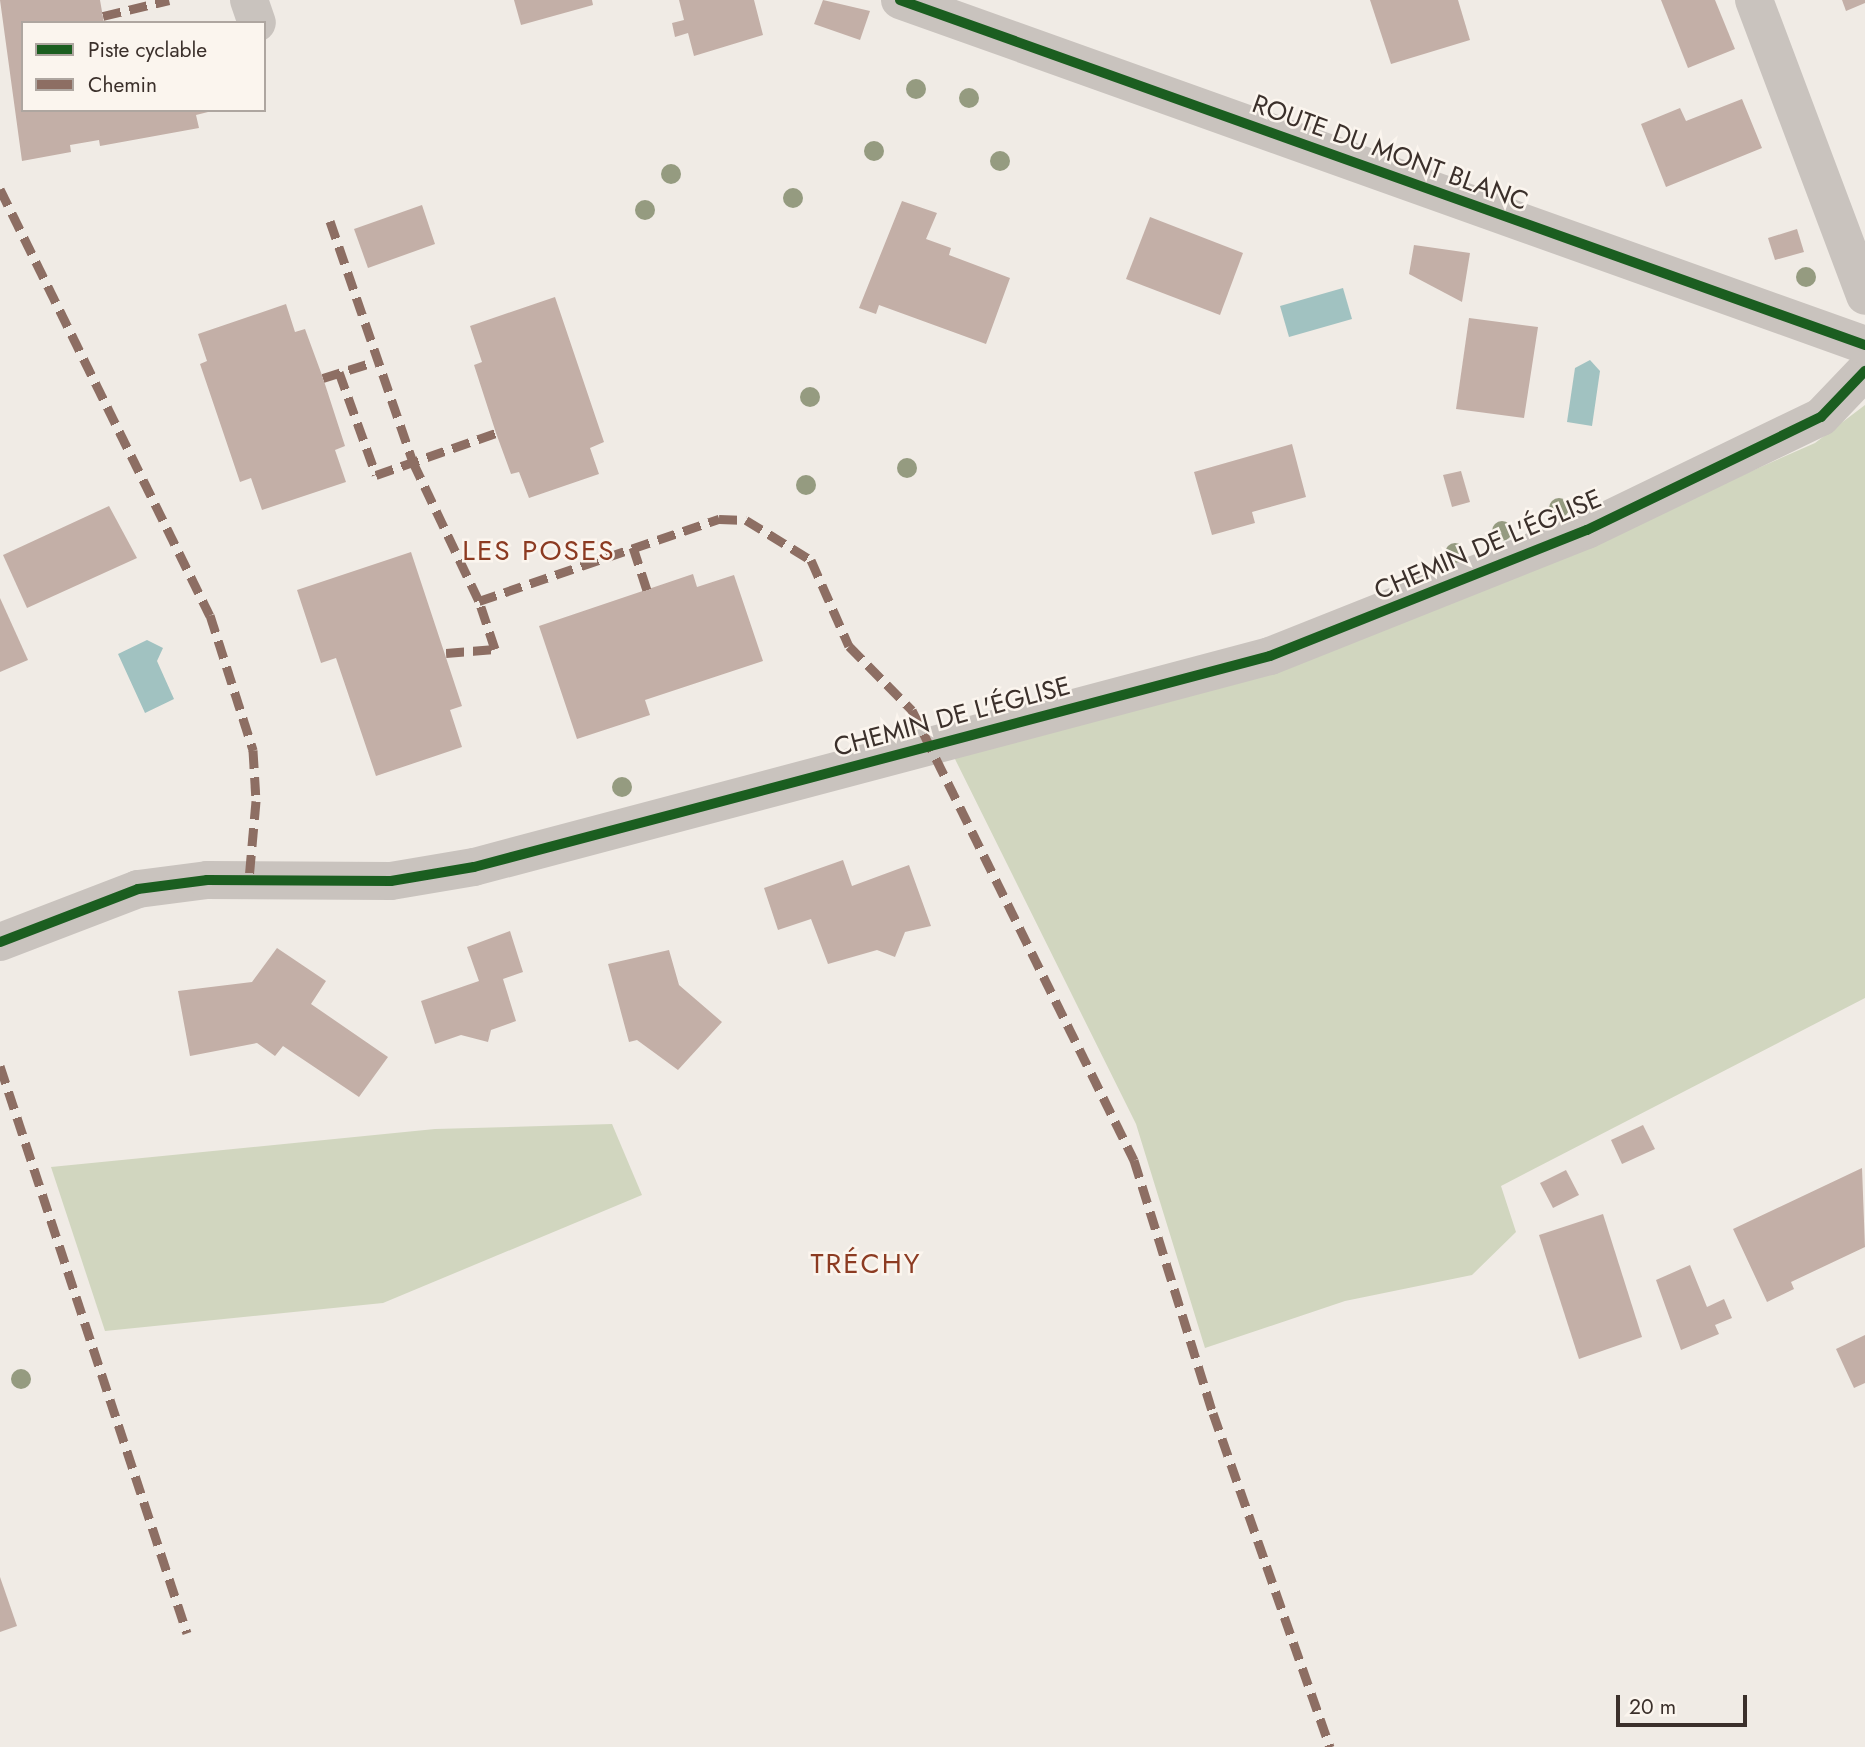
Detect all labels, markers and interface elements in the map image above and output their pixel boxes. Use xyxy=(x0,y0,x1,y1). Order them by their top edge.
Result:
legend xyxy=(21,21,266,112)
text: Piste cyclable xyxy=(88,35,207,65)
text: Chemin xyxy=(88,70,157,100)
street label: ROUTE DU MONT BLANC xyxy=(1248,89,1532,217)
street label: CHEMIN DE L'ÉGLISE xyxy=(1370,483,1606,607)
district label: LES POSES xyxy=(463,534,615,568)
street label: CHEMIN DE L'ÉGLISE xyxy=(830,670,1074,764)
district label: TRÉCHY xyxy=(811,1247,921,1281)
scale bar xyxy=(1620,1680,1751,1724)
text: 20 m xyxy=(1629,1692,1676,1722)

